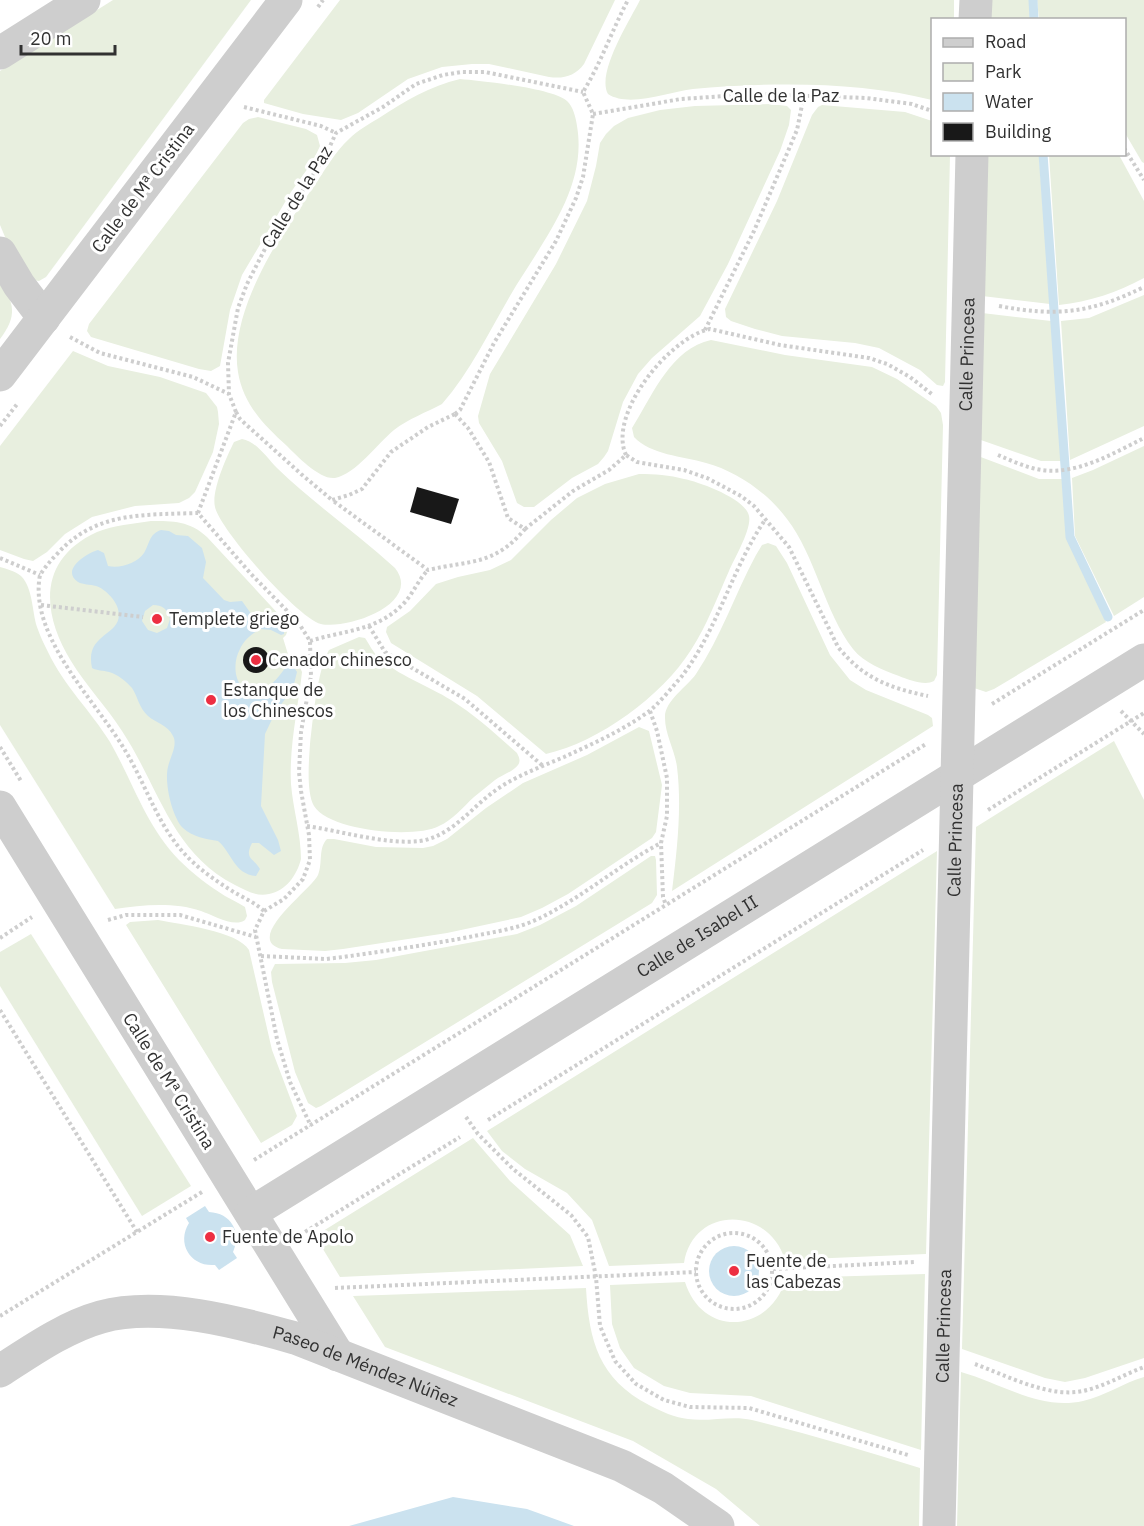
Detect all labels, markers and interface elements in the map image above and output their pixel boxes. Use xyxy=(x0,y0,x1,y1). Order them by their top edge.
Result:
scale bar xyxy=(21,18,116,56)
legend xyxy=(931,18,1126,156)
text: 20 m xyxy=(30,27,72,50)
text: Road xyxy=(985,30,1026,53)
text: Park xyxy=(985,60,1022,83)
street label: Calle de la Paz xyxy=(723,84,839,107)
text: Water xyxy=(985,90,1034,113)
street label: Calle de Mª Cristina xyxy=(86,118,199,257)
text: Building xyxy=(985,120,1052,143)
street label: Calle de la Paz xyxy=(256,141,337,252)
street label: Calle Princesa xyxy=(954,297,980,412)
place label: Templete griego xyxy=(169,607,299,630)
marker: Templete griego xyxy=(150,612,164,626)
place label: Cenador chinesco xyxy=(268,648,412,671)
marker: Cenador chinesco xyxy=(249,653,263,667)
place label: Estanque de los Chinescos xyxy=(223,678,334,722)
marker: Estanque de los Chinescos xyxy=(204,693,218,707)
street label: Calle Princesa xyxy=(942,783,968,897)
street label: Calle de Isabel II xyxy=(632,890,762,982)
street label: Calle de Mª Cristina xyxy=(118,1008,221,1154)
place label: Fuente de Apolo xyxy=(222,1225,354,1248)
marker: Fuente de Apolo xyxy=(203,1230,217,1244)
place label: Fuente de las Cabezas xyxy=(746,1249,841,1293)
marker: Fuente de las Cabezas xyxy=(727,1264,741,1278)
street label: Calle Princesa xyxy=(930,1268,956,1383)
street label: Paseo de Méndez Núñez xyxy=(270,1320,462,1412)

